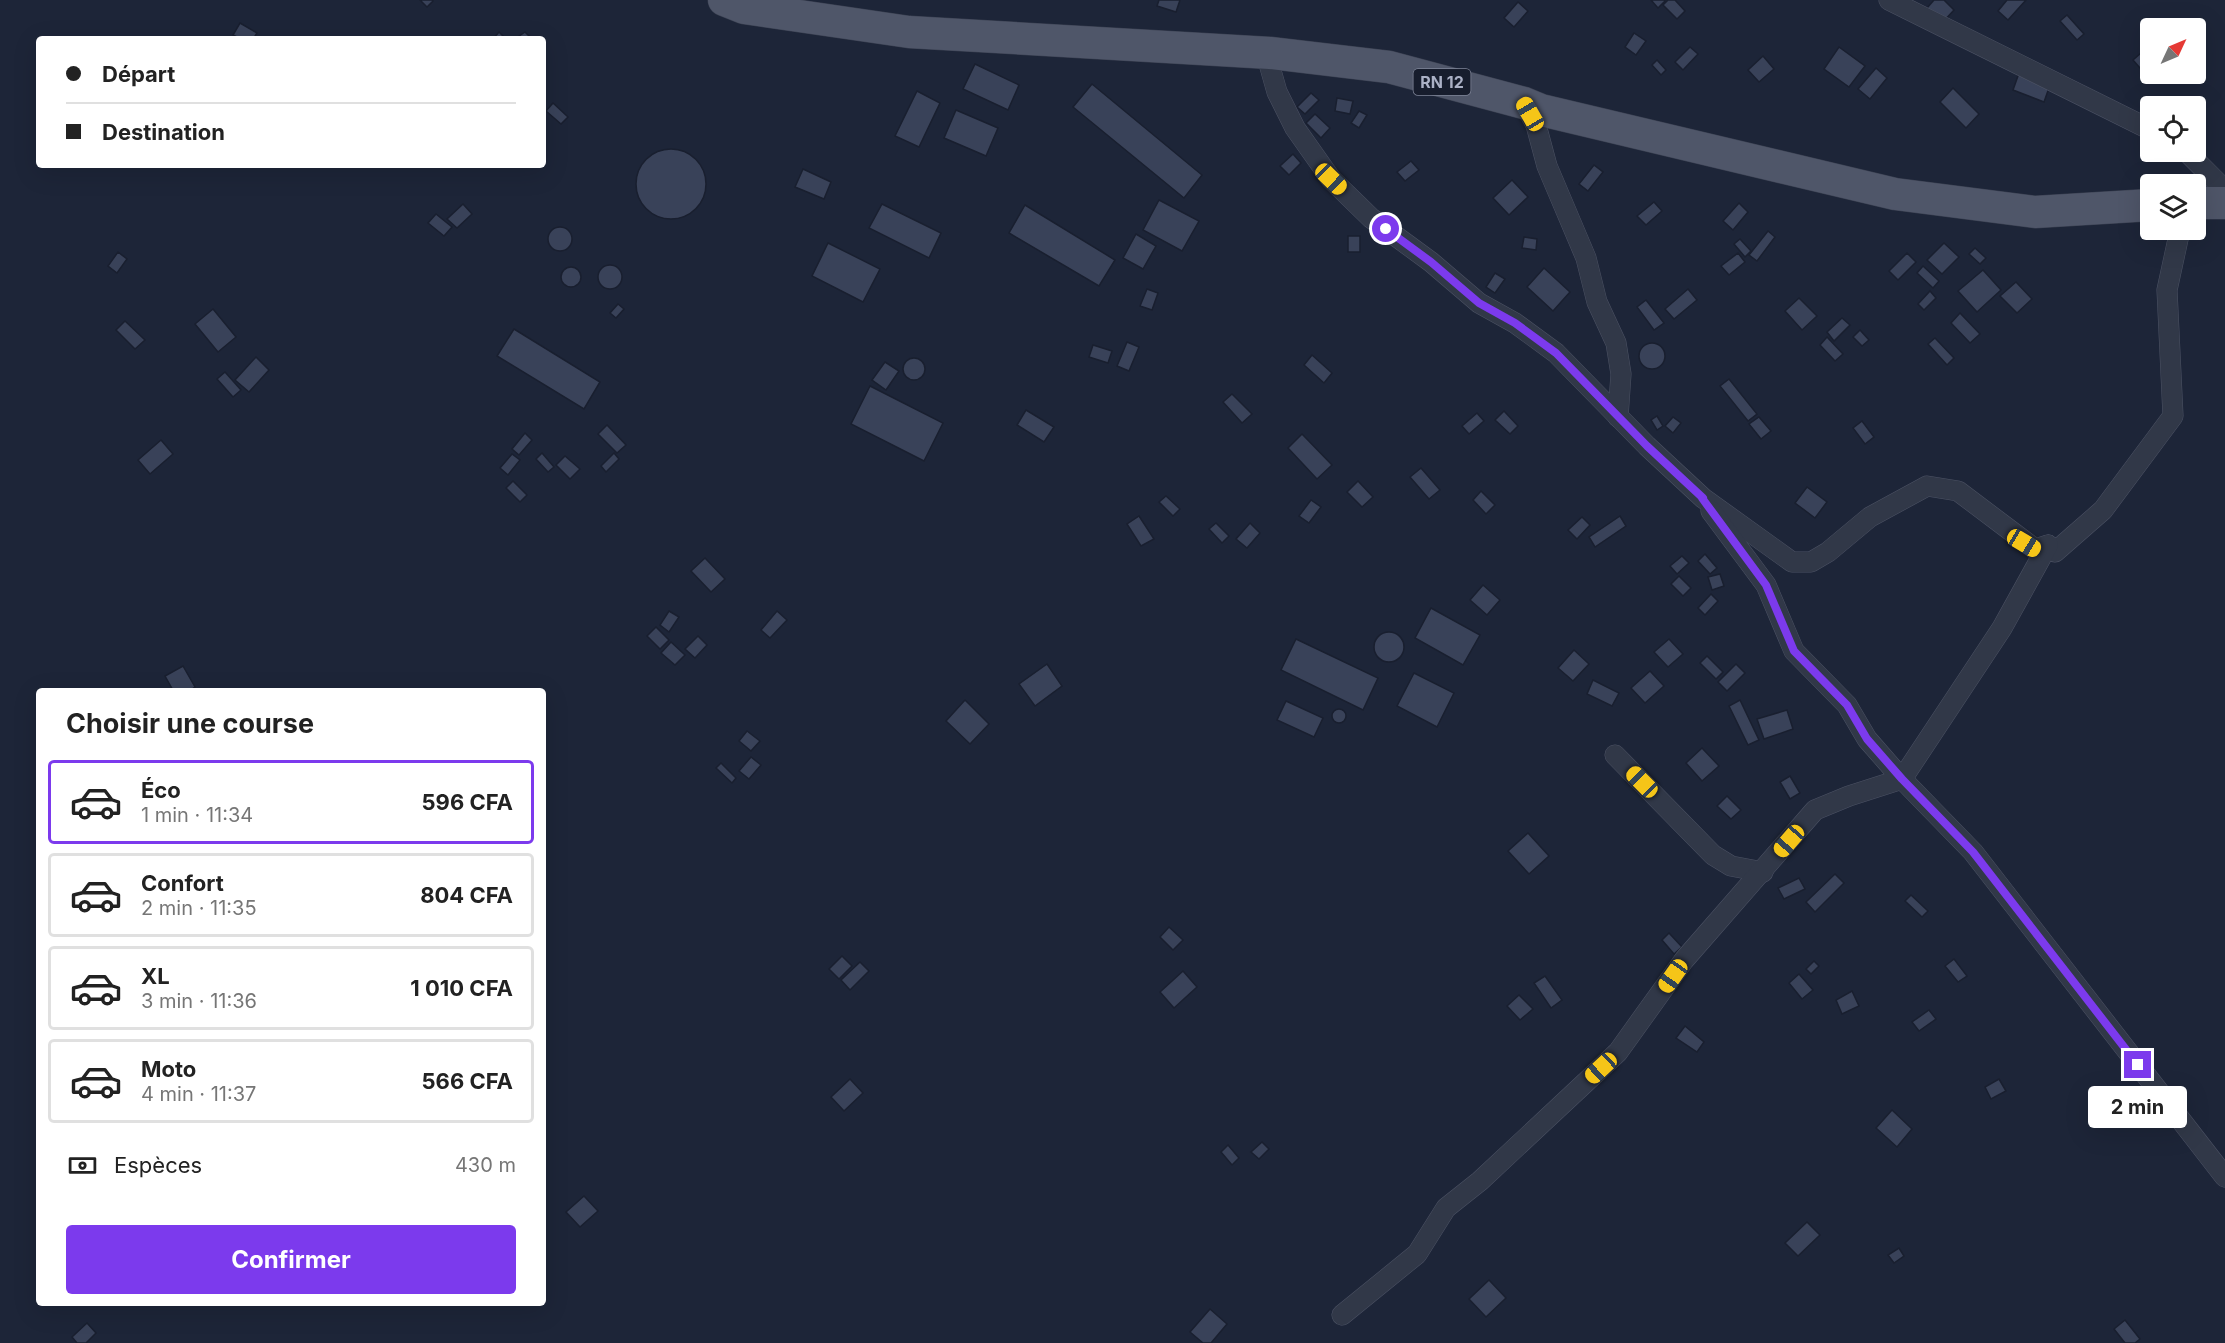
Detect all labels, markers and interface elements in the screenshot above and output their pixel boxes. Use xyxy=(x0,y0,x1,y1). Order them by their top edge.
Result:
north arrow xyxy=(2140,18,2206,84)
map controls xyxy=(2140,18,2206,240)
text: Départ xyxy=(102,61,175,87)
road number: RN 12 xyxy=(1414,69,1470,95)
car xyxy=(1513,94,1547,134)
button: locate xyxy=(2140,96,2206,162)
text: Destination xyxy=(102,119,225,145)
car xyxy=(1312,160,1350,198)
button: layers xyxy=(2140,174,2206,240)
route start xyxy=(1372,215,1399,242)
car xyxy=(2004,526,2044,560)
text: Choisir une course xyxy=(66,707,314,740)
car xyxy=(1623,763,1661,801)
icon: car xyxy=(69,775,123,829)
text: Éco xyxy=(141,777,181,803)
text: 596 CFA xyxy=(422,789,513,815)
text: 1 min · 11:34 xyxy=(141,803,253,827)
car xyxy=(1770,822,1808,860)
icon: car xyxy=(69,868,123,922)
text: Confort xyxy=(141,870,224,896)
text: 804 CFA xyxy=(420,882,513,908)
text: 2 min · 11:35 xyxy=(141,896,257,920)
car xyxy=(1655,956,1691,996)
icon: car xyxy=(69,961,123,1015)
text: XL xyxy=(141,963,170,989)
text: 1 010 CFA xyxy=(410,975,513,1001)
text: 3 min · 11:36 xyxy=(141,989,257,1013)
car xyxy=(1582,1049,1620,1087)
route end xyxy=(2124,1051,2151,1078)
icon: car xyxy=(69,1054,123,1108)
text: Moto xyxy=(141,1056,196,1082)
text: 566 CFA xyxy=(422,1068,513,1094)
text: 4 min · 11:37 xyxy=(141,1082,256,1106)
callout: 2 min xyxy=(2088,1086,2188,1128)
text: 2 min xyxy=(2111,1095,2164,1119)
icon: cash xyxy=(66,1149,99,1182)
text: Espèces xyxy=(114,1152,202,1178)
text: 430 m xyxy=(455,1153,516,1177)
button: Confirmer xyxy=(66,1225,516,1294)

